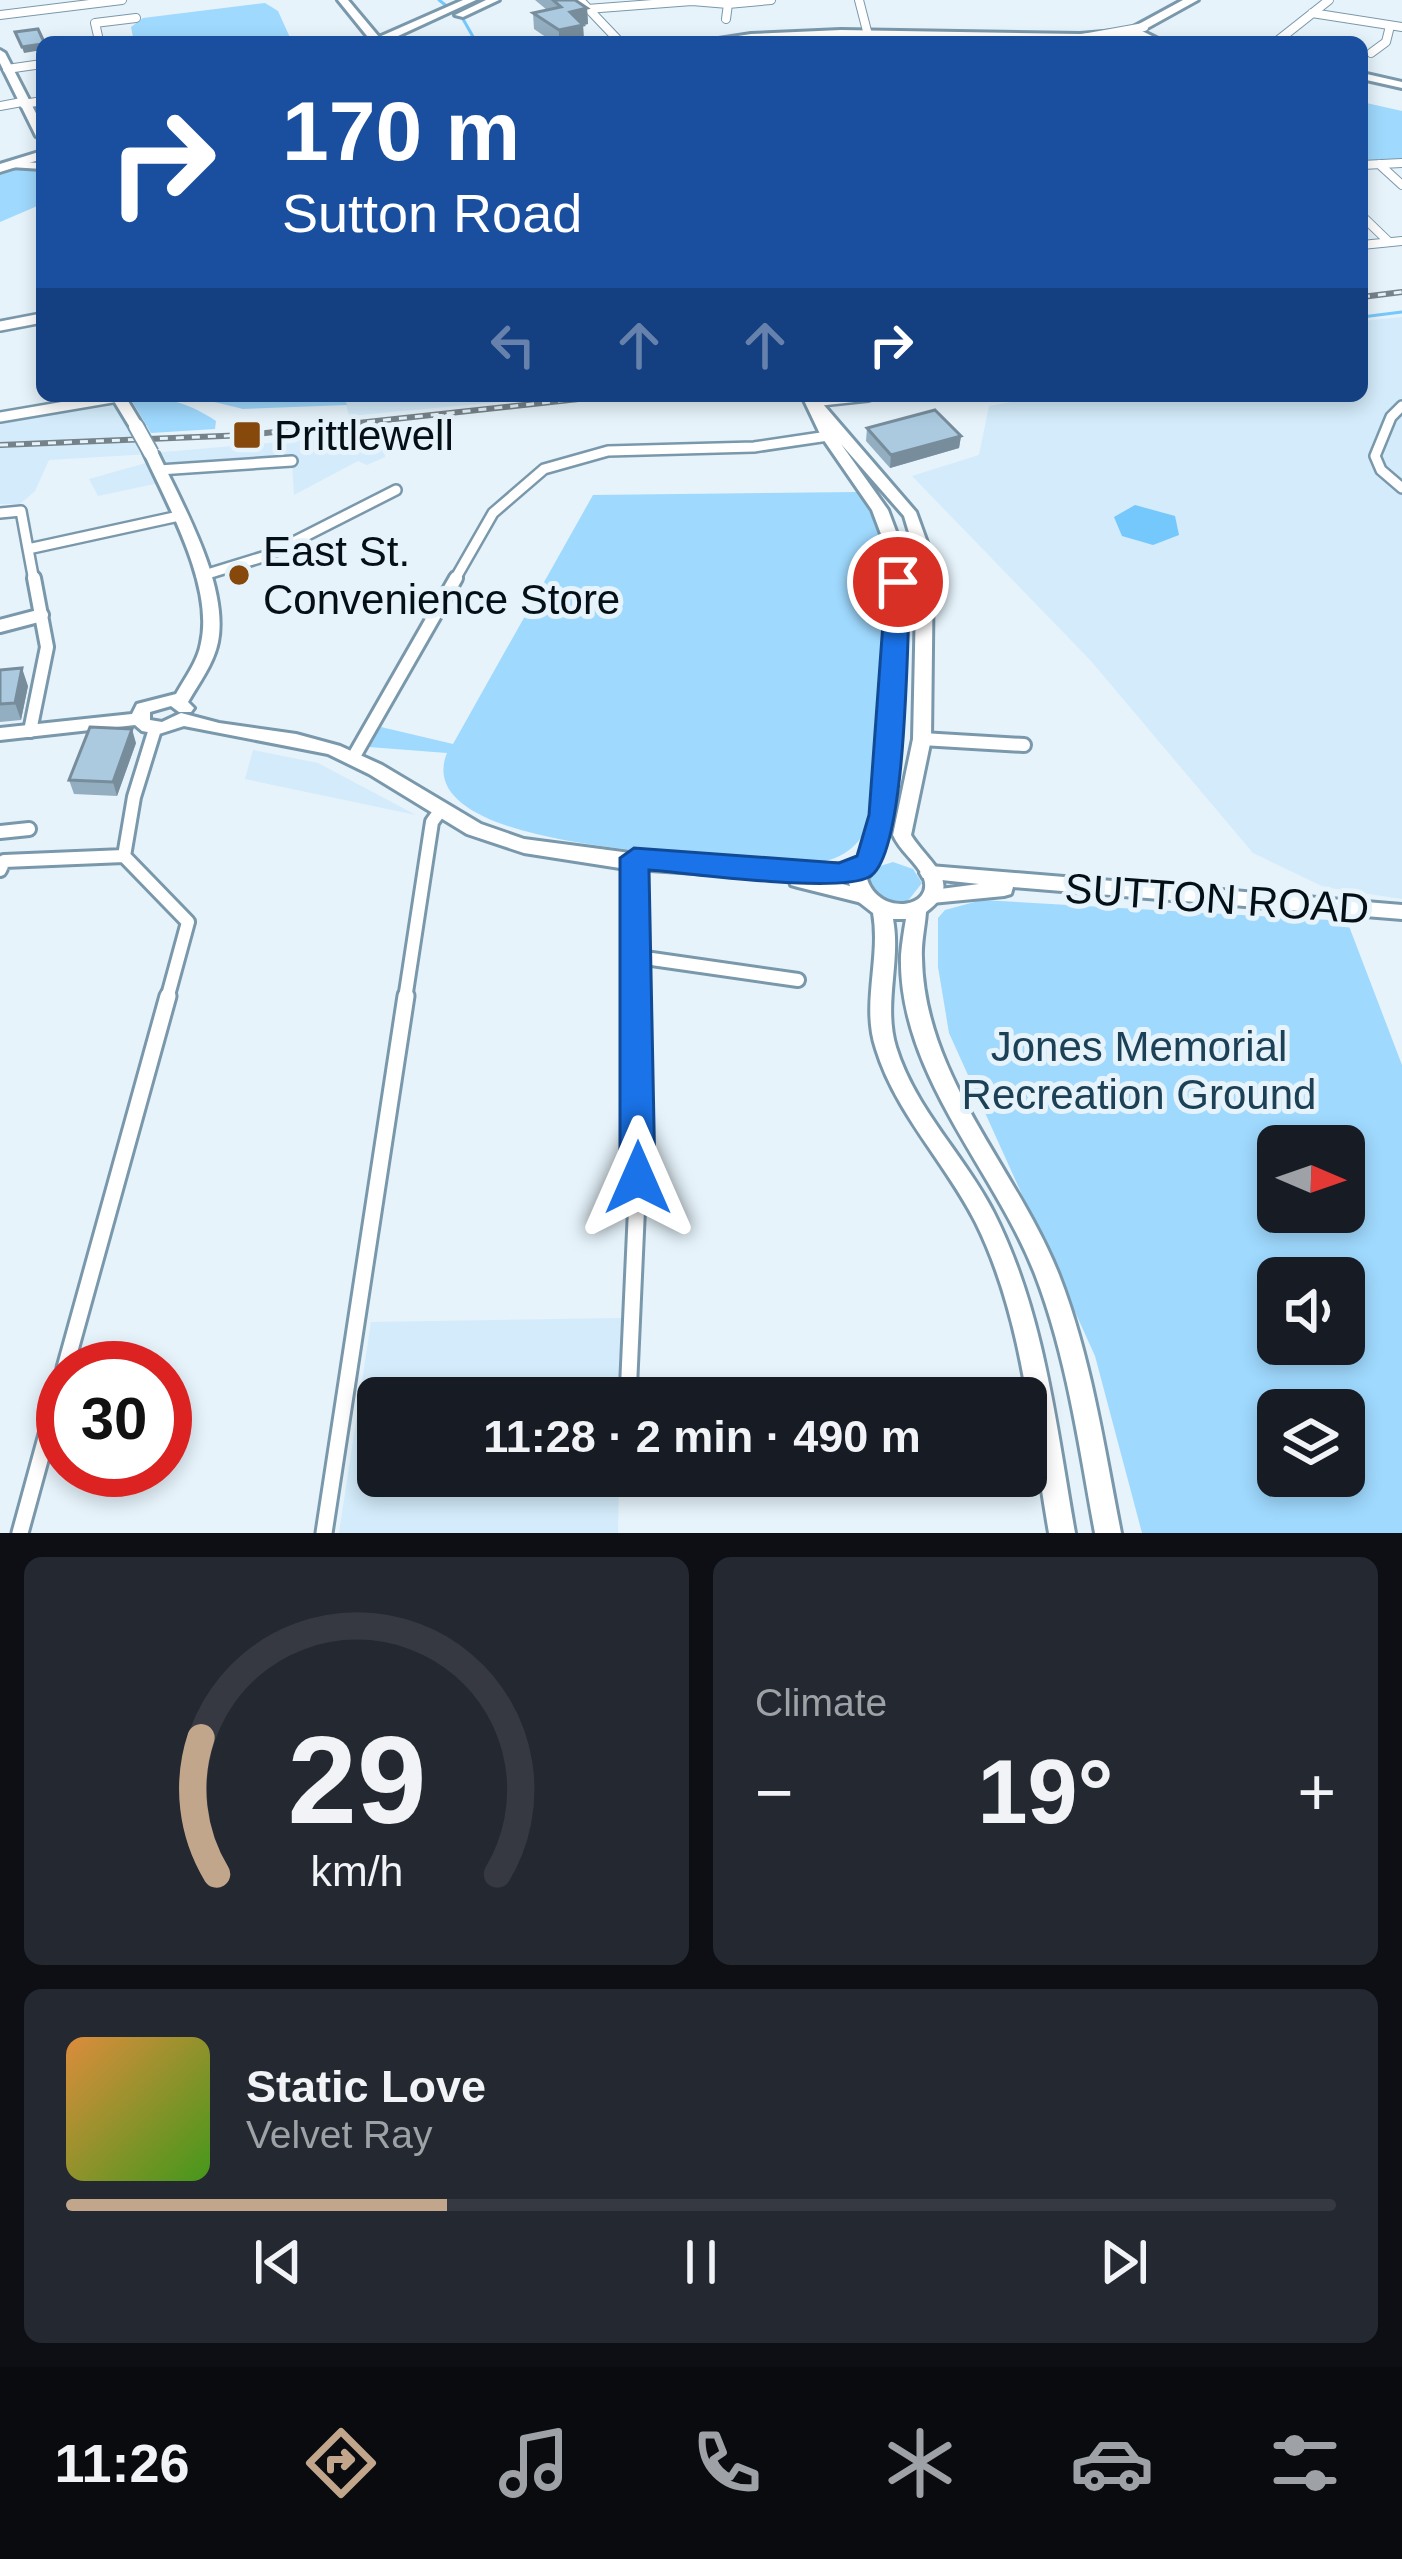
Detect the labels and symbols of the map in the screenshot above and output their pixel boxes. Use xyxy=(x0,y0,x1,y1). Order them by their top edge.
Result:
place label: Prittlewell xyxy=(274,412,454,459)
marker: Prittlewell xyxy=(231,419,263,451)
place label: East St. Convenience Store xyxy=(263,528,620,623)
pin xyxy=(847,531,949,633)
marker: East St. Convenience Store xyxy=(226,562,252,588)
street label: SUTTON ROAD xyxy=(1063,864,1371,933)
park label: Jones Memorial Recreation Ground xyxy=(962,1023,1316,1118)
position arrow xyxy=(575,1115,701,1241)
north arrow xyxy=(1257,1125,1365,1233)
speed limit sign: 30 xyxy=(36,1341,192,1497)

